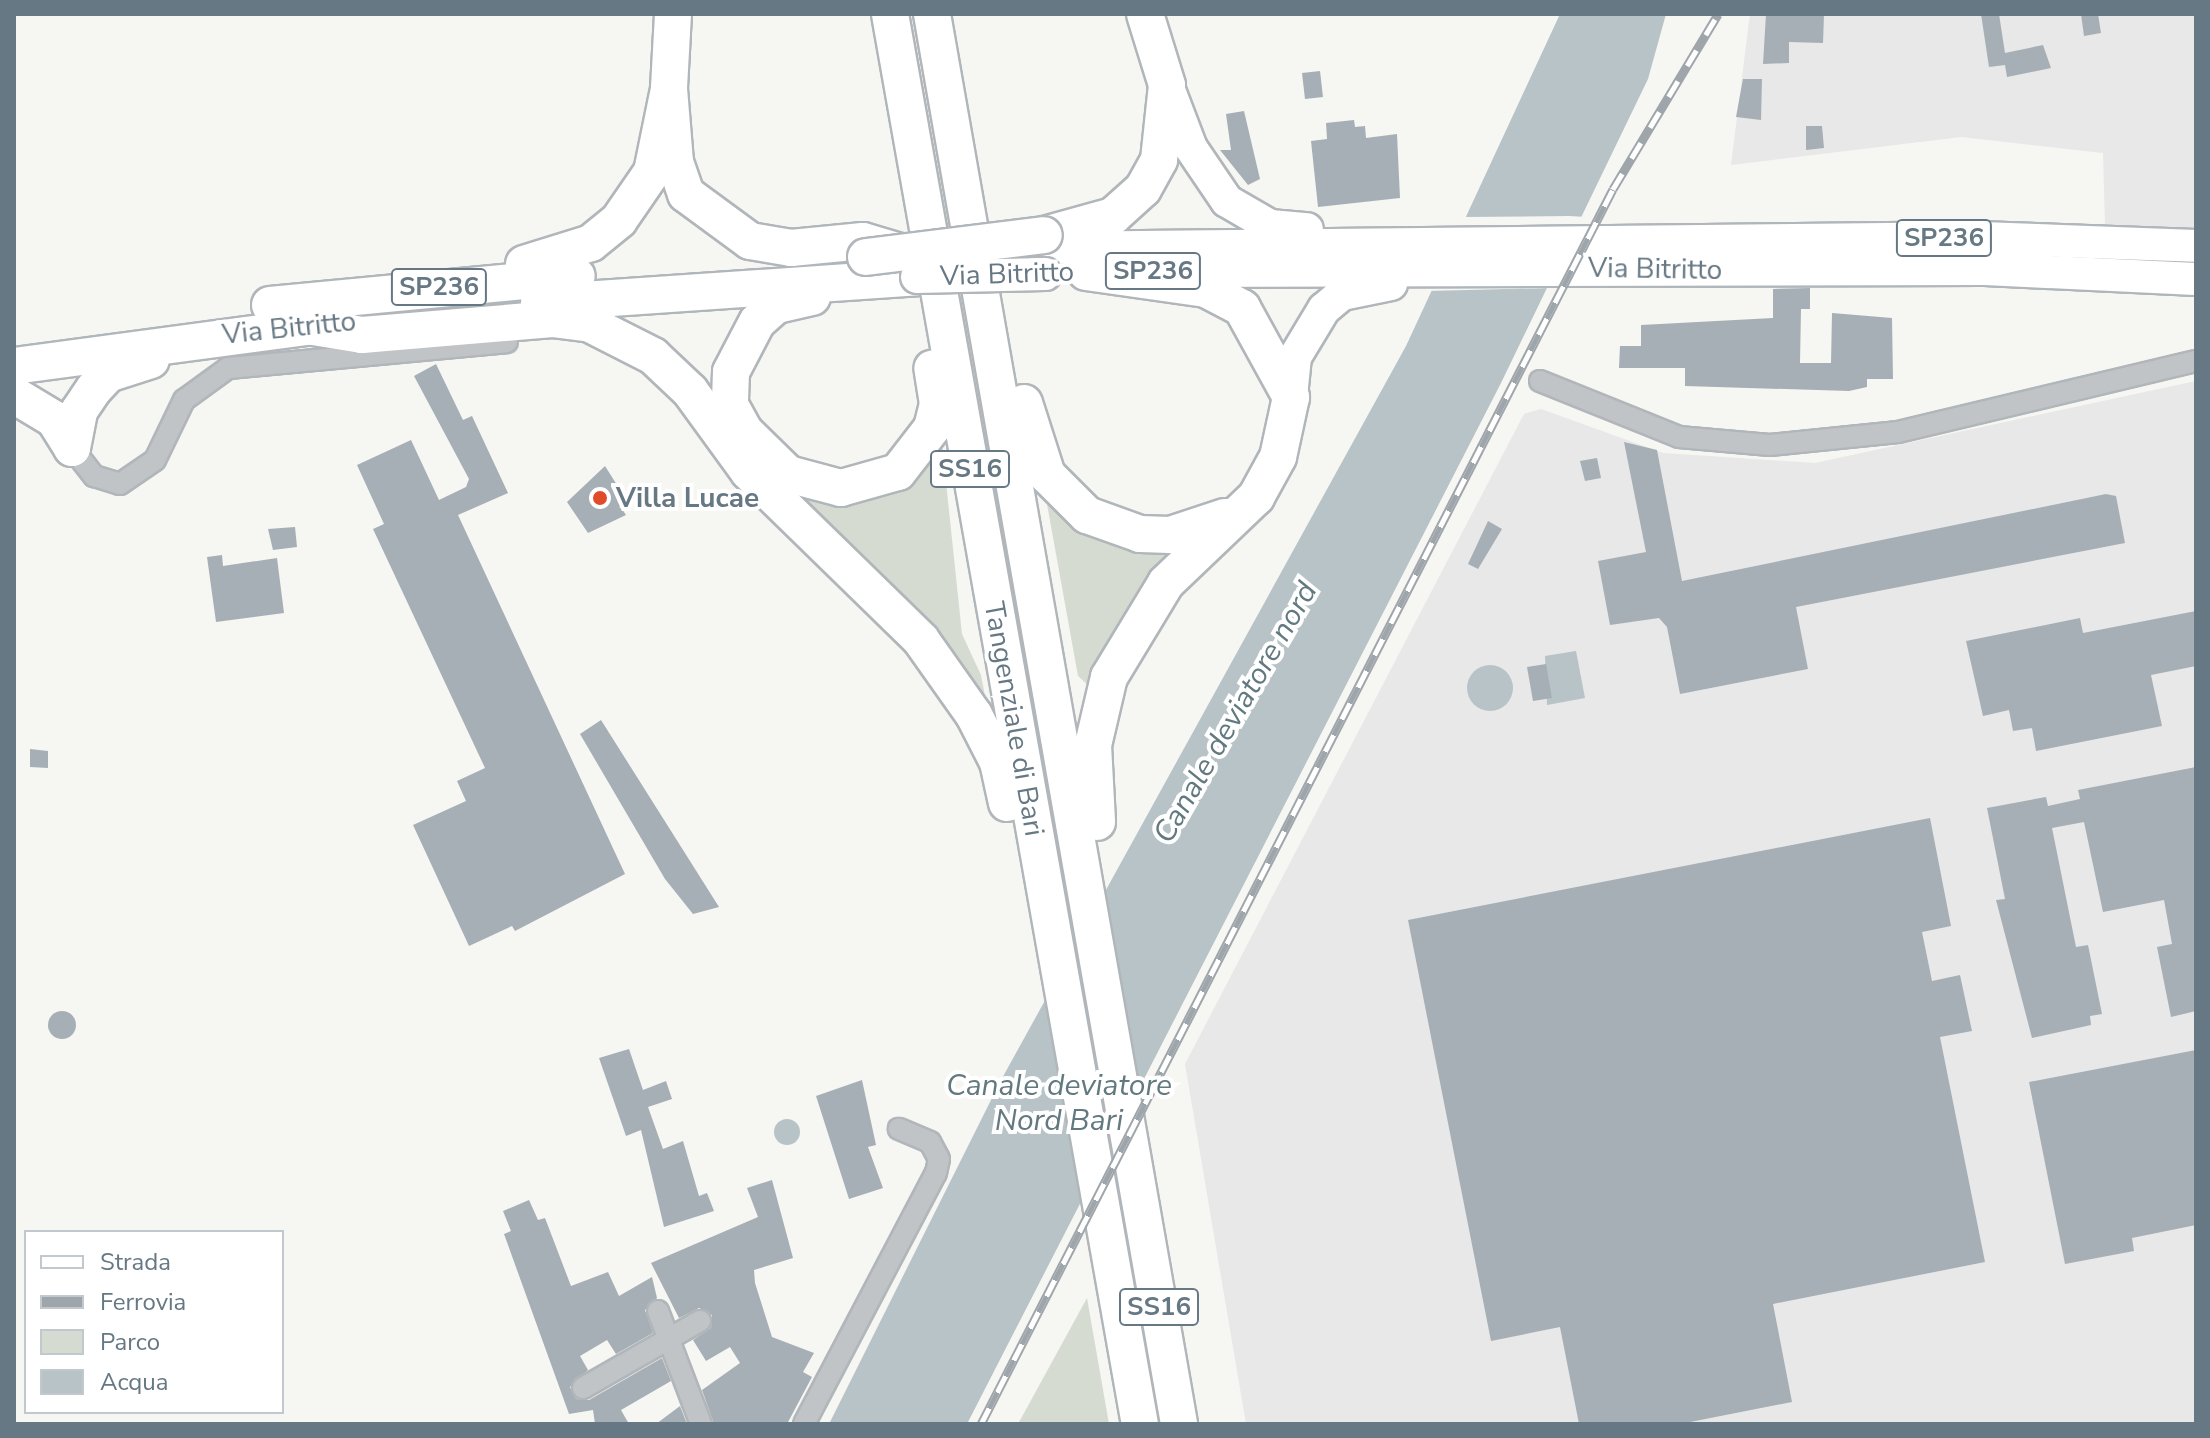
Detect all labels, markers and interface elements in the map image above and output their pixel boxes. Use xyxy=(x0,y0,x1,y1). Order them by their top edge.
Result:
road number: SP236 xyxy=(1894,216,1994,260)
road number: SP236 xyxy=(1103,249,1203,293)
street label: Via Bitritto xyxy=(1588,251,1722,287)
street label: Via Bitritto xyxy=(939,255,1075,293)
road number: SP236 xyxy=(389,265,489,309)
street label: Via Bitritto xyxy=(220,304,358,352)
road number: SS16 xyxy=(928,447,1012,491)
place label: Villa Lucae xyxy=(616,481,759,515)
marker: Villa Lucae xyxy=(591,489,609,507)
water label: Canale deviatore nord xyxy=(1147,576,1325,850)
street label: Tangenziale di Bari xyxy=(977,599,1051,839)
water label: Canale deviatore Nord Bari xyxy=(946,1068,1172,1138)
legend xyxy=(24,1230,284,1414)
text: Strada xyxy=(100,1246,171,1278)
road number: SS16 xyxy=(1117,1285,1201,1329)
text: Ferrovia xyxy=(100,1286,186,1318)
text: Parco xyxy=(100,1326,160,1358)
text: Acqua xyxy=(100,1366,168,1398)

